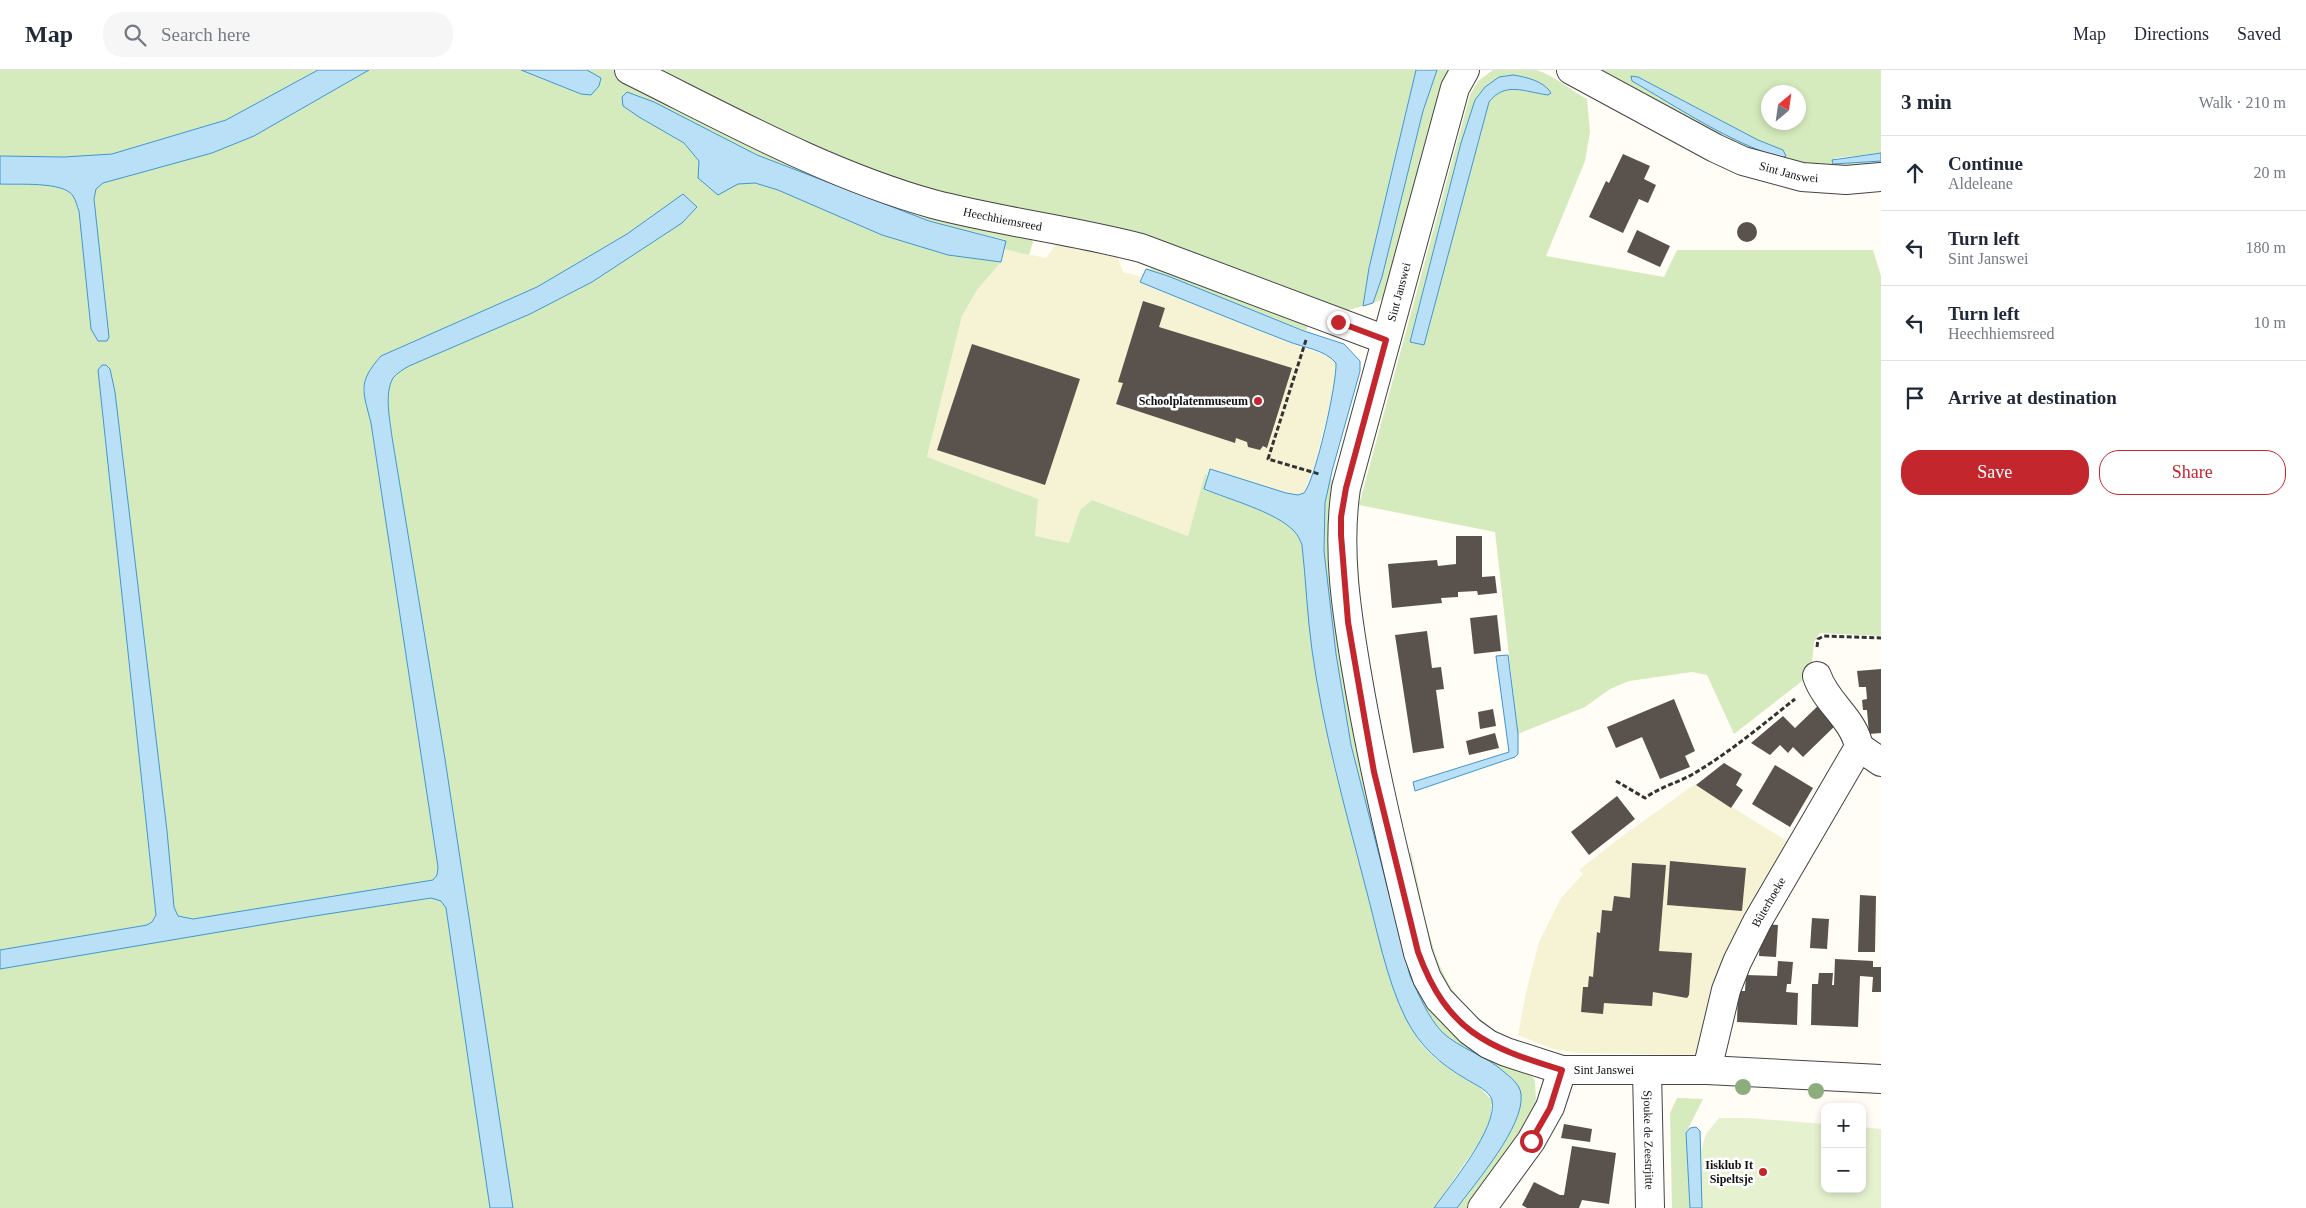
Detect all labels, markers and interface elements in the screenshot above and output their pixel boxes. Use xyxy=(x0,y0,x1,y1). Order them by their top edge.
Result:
search box xyxy=(103,12,453,57)
text: Map xyxy=(25,21,73,47)
icon: search xyxy=(121,21,149,49)
text: Search here xyxy=(161,24,250,45)
text: Map xyxy=(2073,24,2106,44)
text: Directions xyxy=(2134,24,2209,44)
text: Saved xyxy=(2237,24,2281,44)
north arrow xyxy=(1761,85,1806,130)
text: 3 min xyxy=(1901,90,1952,114)
text: Walk · 210 m xyxy=(2199,94,2286,111)
text: Continue xyxy=(1948,153,2023,174)
street label: Sint Janswei xyxy=(1758,159,1820,185)
icon: ahead xyxy=(1901,159,1929,187)
text: 20 m xyxy=(2254,164,2286,181)
text: Aldeleane xyxy=(1948,175,2013,192)
street label: Heechhiemsreed xyxy=(962,204,1043,234)
text: Turn left xyxy=(1948,228,2020,249)
icon: left xyxy=(1901,234,1929,262)
text: 180 m xyxy=(2246,239,2286,256)
text: Sint Janswei xyxy=(1948,250,2028,267)
street label: Sint Janswei xyxy=(1384,260,1414,323)
text: Turn left xyxy=(1948,303,2020,324)
icon: left xyxy=(1901,309,1929,337)
route end xyxy=(1327,311,1350,334)
text: 10 m xyxy=(2254,314,2286,331)
text: Heechhiemsreed xyxy=(1948,325,2055,342)
icon: arrive xyxy=(1901,384,1929,412)
text: Arrive at destination xyxy=(1948,387,2117,408)
place label: Schoolplatenmuseum xyxy=(1139,394,1248,408)
marker: Schoolplatenmuseum xyxy=(1252,395,1264,407)
button: Save xyxy=(1901,450,2089,495)
button: Share xyxy=(2099,450,2286,495)
street label: Bûterhoeke xyxy=(1749,875,1789,929)
street label: Sint Janswei xyxy=(1574,1063,1635,1077)
street label: Sjouke de Zeestrjitte xyxy=(1640,1090,1657,1190)
map controls xyxy=(1821,1103,1866,1193)
button: + xyxy=(1821,1103,1866,1148)
route start xyxy=(1520,1130,1543,1153)
button: − xyxy=(1821,1148,1866,1193)
place label: Iisklub It Sipeltsje xyxy=(1705,1158,1754,1186)
marker: Iisklub It Sipeltsje xyxy=(1757,1166,1769,1178)

